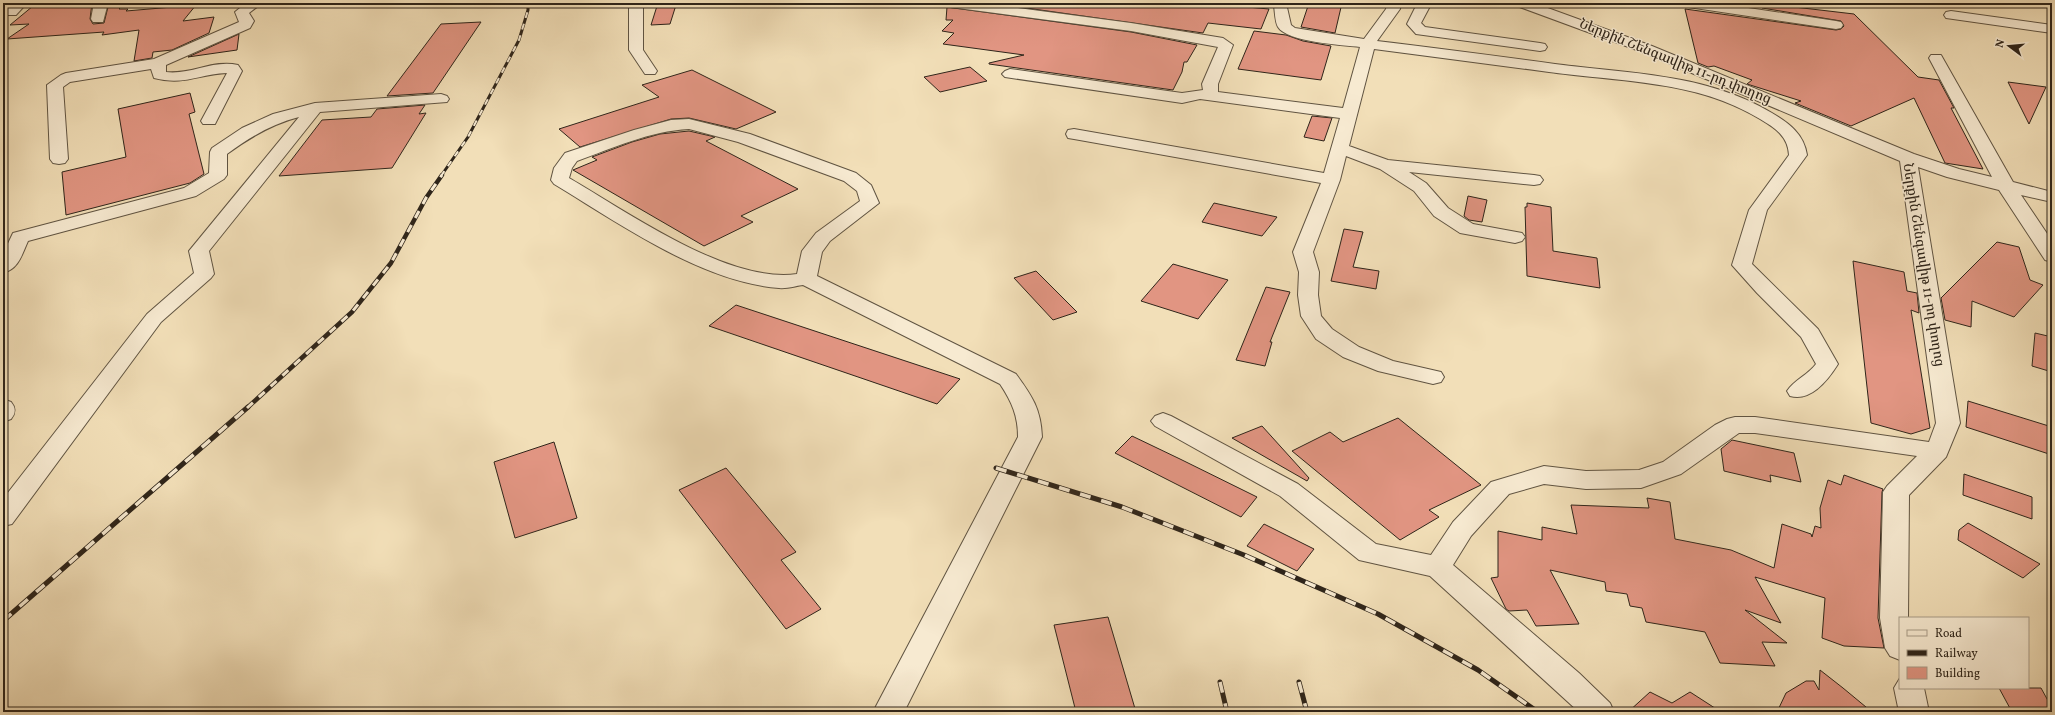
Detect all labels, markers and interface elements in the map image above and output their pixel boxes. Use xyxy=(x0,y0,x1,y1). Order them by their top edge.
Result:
street label: Ներքին Շենգավիթ 11-րդ փողոց xyxy=(1576,15,1774,109)
north arrow xyxy=(1989,26,2029,66)
text: N xyxy=(1993,38,2009,50)
street label: Ներքին Շենգավիթ 11-րդ փողոց xyxy=(1898,162,1948,368)
legend xyxy=(1899,617,2029,689)
text: Road xyxy=(1935,626,1962,642)
text: Railway xyxy=(1935,646,1978,662)
text: Building xyxy=(1935,666,1980,682)

